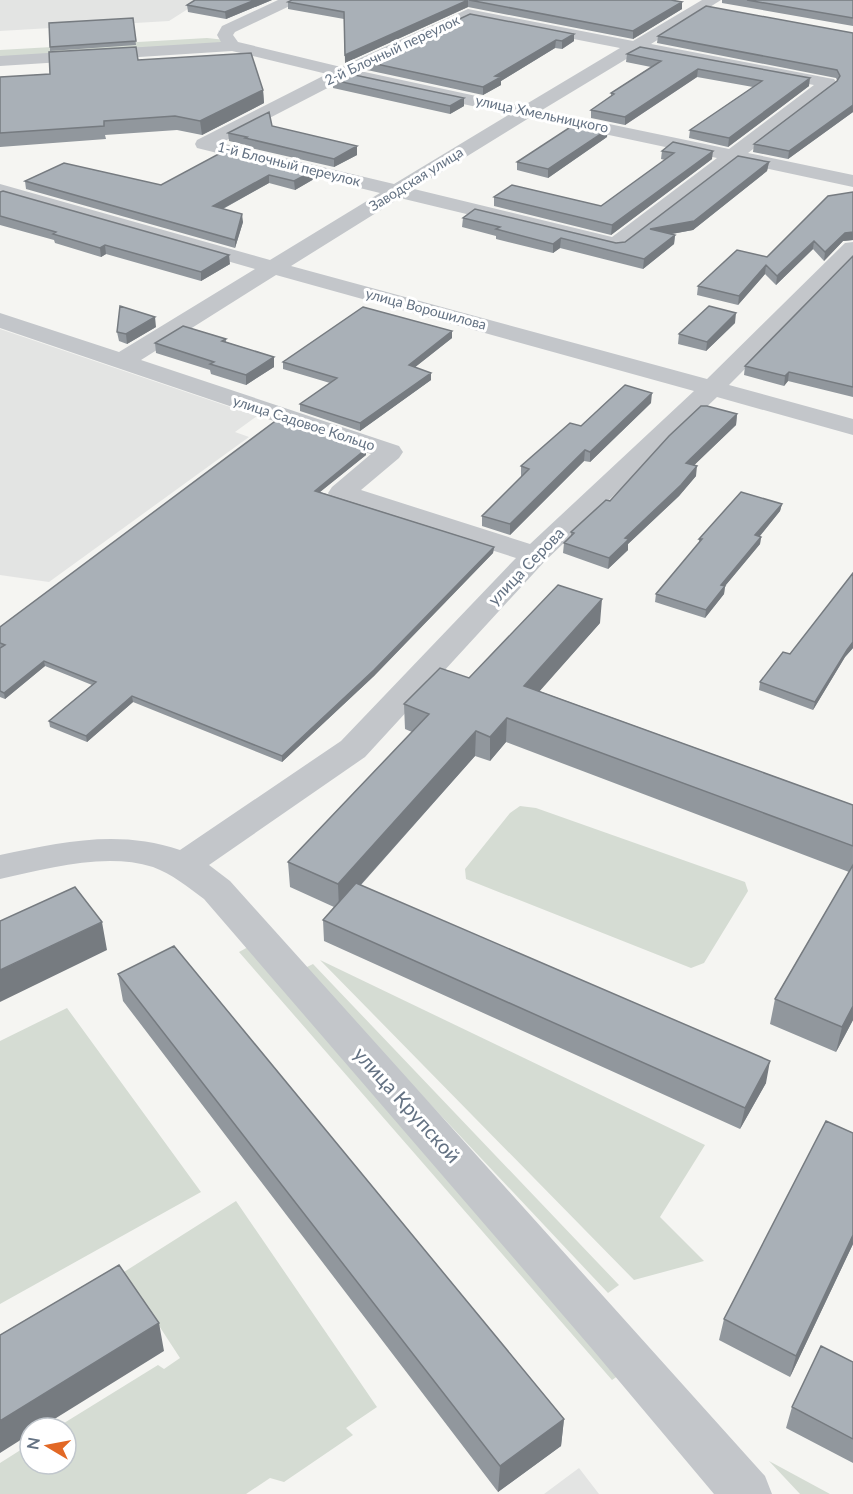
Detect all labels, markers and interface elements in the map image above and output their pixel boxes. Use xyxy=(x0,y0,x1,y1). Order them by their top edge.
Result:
street label: 2-й Блочный переулок xyxy=(322,11,463,88)
street label: улица Хмельницкого xyxy=(474,91,610,136)
street label: 1-й Блочный переулок xyxy=(216,138,363,190)
street label: Заводская улица xyxy=(366,143,466,214)
street label: улица Ворошилова xyxy=(364,284,488,333)
street label: улица Садовое Кольцо xyxy=(231,392,377,454)
street label: улица Серова xyxy=(484,523,567,608)
street label: улица Крупской xyxy=(349,1041,466,1167)
north arrow xyxy=(18,1416,78,1476)
text: N xyxy=(22,1436,43,1451)

